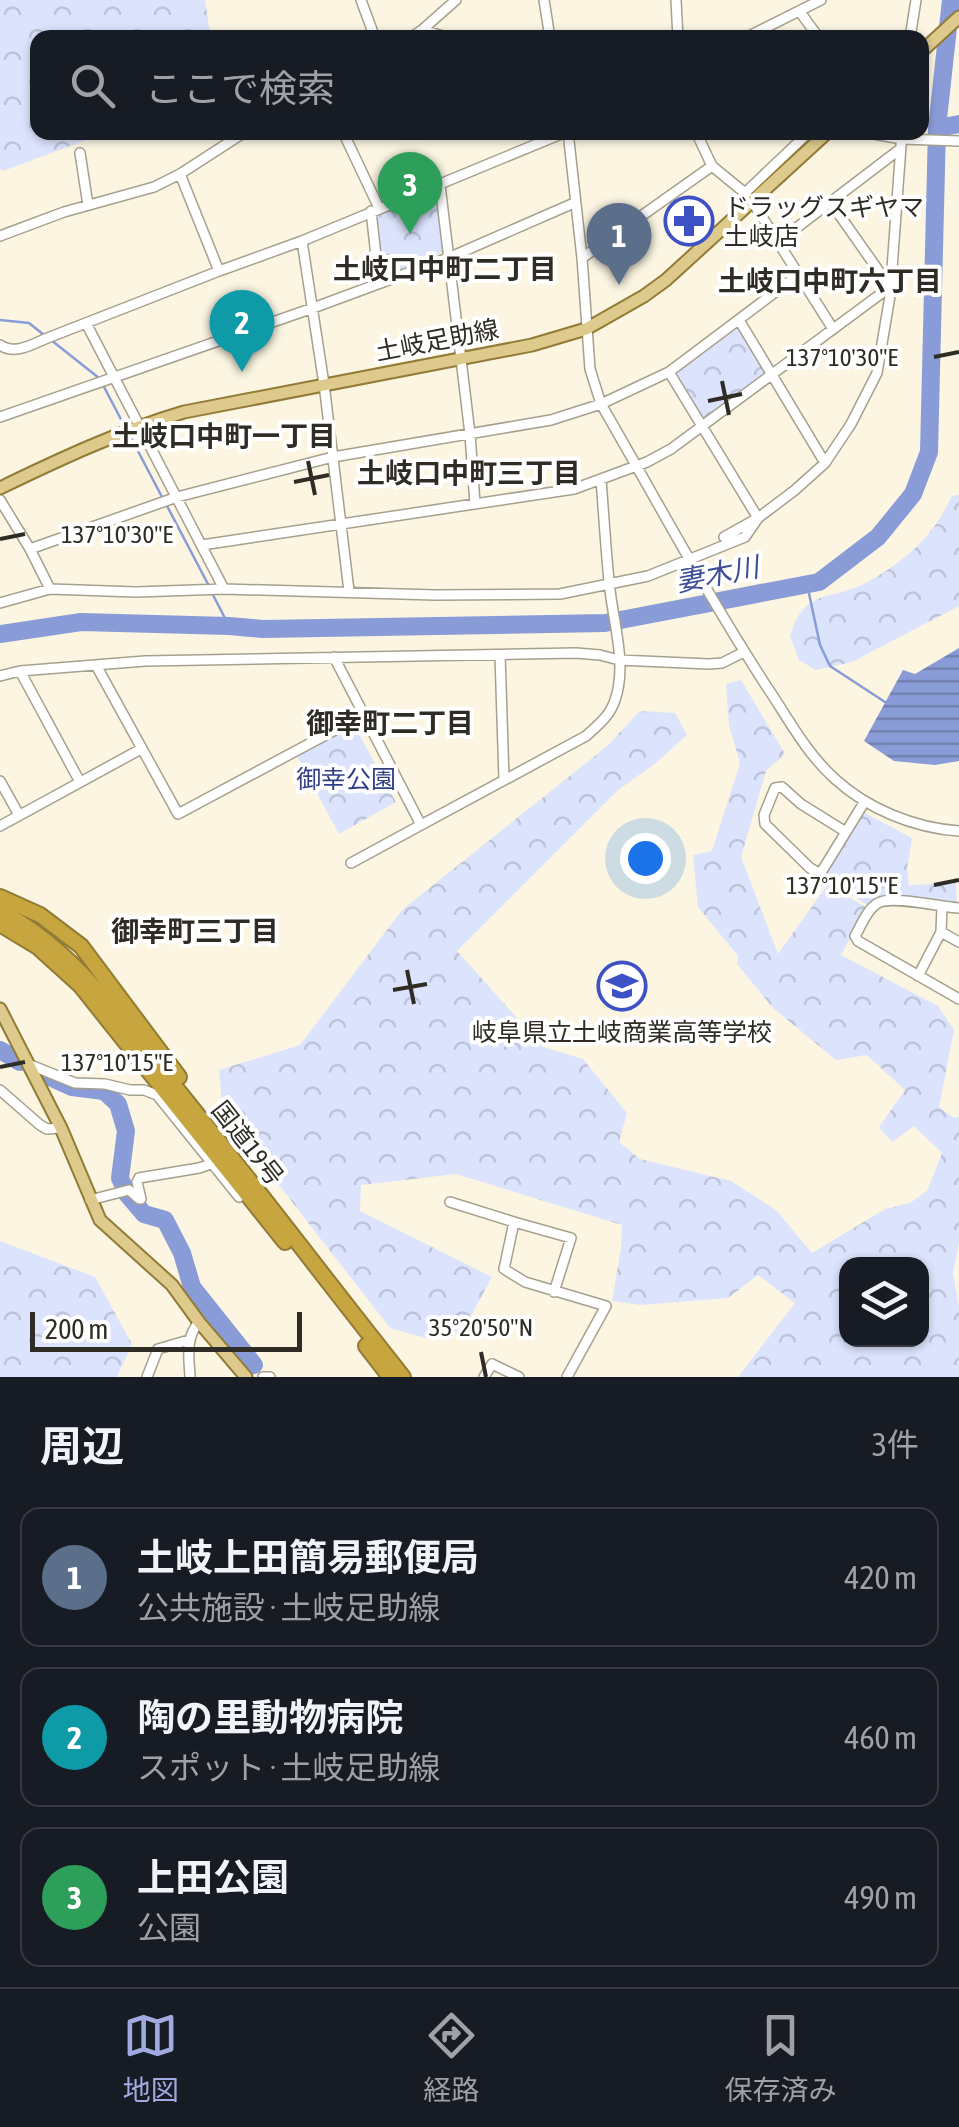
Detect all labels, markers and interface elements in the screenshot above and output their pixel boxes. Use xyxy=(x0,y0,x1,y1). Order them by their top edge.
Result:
search box xyxy=(30,30,929,140)
icon: search xyxy=(65,58,120,113)
text: ここで検索 xyxy=(145,67,335,110)
pin: 3 xyxy=(378,152,442,234)
place label: ドラッグスギヤマ 土岐店 xyxy=(724,193,924,250)
pharmacy icon: ドラッグスギヤマ 土岐店 xyxy=(663,195,715,247)
pin: 1 xyxy=(586,202,652,285)
district label: 土岐口中町二丁目 xyxy=(333,253,557,285)
district label: 土岐口中町六丁目 xyxy=(718,265,942,297)
pin: 2 xyxy=(210,290,274,372)
street label: 土岐足助線 xyxy=(373,314,501,366)
text: 137°10'30"E xyxy=(786,343,898,371)
district label: 土岐口中町一丁目 xyxy=(112,420,336,452)
district label: 土岐口中町三丁目 xyxy=(357,457,581,489)
text: 137°10'30"E xyxy=(61,520,173,548)
water label: 妻木川 xyxy=(673,550,764,598)
district label: 御幸町二丁目 xyxy=(306,707,474,739)
park label: 御幸公園 xyxy=(296,765,396,793)
your location xyxy=(620,833,671,884)
text: 137°10'15"E xyxy=(786,871,898,899)
district label: 御幸町三丁目 xyxy=(111,915,279,947)
school or university icon: 岐阜県立土岐商業高等学校 xyxy=(596,960,648,1012)
place label: 岐阜県立土岐商業高等学校 xyxy=(472,1018,772,1046)
text: 137°10'15"E xyxy=(61,1048,173,1076)
street label: 国道19号 xyxy=(207,1096,289,1190)
map controls xyxy=(839,1257,929,1347)
button: layers xyxy=(839,1257,929,1347)
scale bar xyxy=(30,1307,302,1352)
text: 200 m xyxy=(45,1313,108,1345)
text: 35°20'50"N xyxy=(429,1313,533,1341)
text: 周辺 xyxy=(40,1422,124,1470)
text: 3件 xyxy=(872,1426,919,1463)
text: 土岐上田簡易郵便局 xyxy=(137,1536,479,1579)
text: 1 xyxy=(67,1559,82,1596)
text: 420 m xyxy=(844,1559,917,1596)
text: 公共施設 · 土岐足助線 xyxy=(137,1589,441,1626)
text: 陶の里動物病院 xyxy=(137,1696,403,1739)
text: 2 xyxy=(67,1719,82,1756)
text: 460 m xyxy=(844,1719,917,1756)
text: スポット · 土岐足助線 xyxy=(137,1749,441,1786)
text: 上田公園 xyxy=(137,1856,289,1899)
text: 3 xyxy=(67,1879,82,1916)
text: 490 m xyxy=(844,1879,917,1916)
text: 公園 xyxy=(137,1909,201,1946)
tab: 地図 xyxy=(122,2008,179,2108)
tab: 経路 xyxy=(423,2008,480,2108)
tab: 保存済み xyxy=(724,2008,837,2108)

